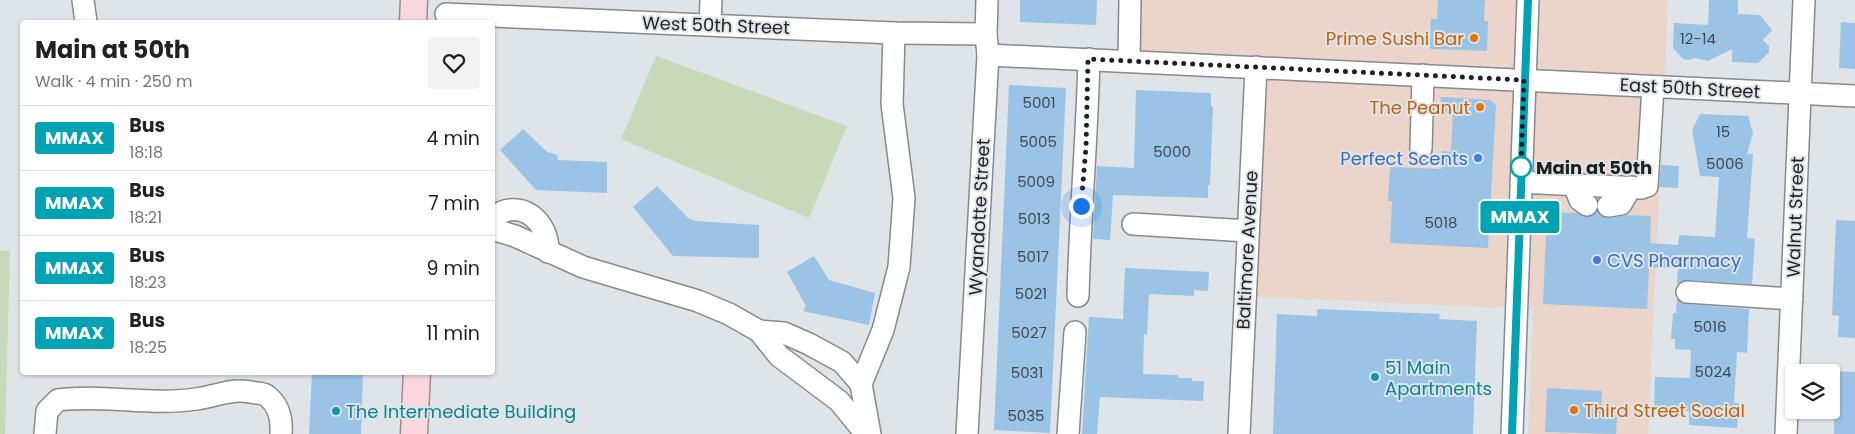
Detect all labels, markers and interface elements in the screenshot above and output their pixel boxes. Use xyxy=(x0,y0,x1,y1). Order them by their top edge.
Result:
street label: West 50th Street xyxy=(642,10,790,40)
place label: Prime Sushi Bar xyxy=(1326,26,1464,51)
house number: 12-14 xyxy=(1680,28,1716,49)
marker: Prime Sushi Bar xyxy=(1468,32,1480,44)
text: Main at 50th xyxy=(35,33,190,66)
button: heart xyxy=(428,37,480,89)
text: Walk · 4 min · 250 m xyxy=(35,70,193,93)
street label: East 50th Street xyxy=(1619,72,1761,104)
house number: 5001 xyxy=(1022,92,1056,113)
place label: The Peanut xyxy=(1369,95,1470,120)
marker: The Peanut xyxy=(1474,101,1486,113)
text: Bus xyxy=(129,112,165,139)
house number: 15 xyxy=(1716,121,1730,142)
text: MMAX xyxy=(45,125,104,150)
text: 4 min xyxy=(427,125,480,152)
house number: 5005 xyxy=(1019,131,1057,152)
street label: Wyandotte Street xyxy=(962,138,996,296)
text: 18:18 xyxy=(129,141,163,164)
house number: 5000 xyxy=(1153,141,1191,162)
place label: Perfect Scents xyxy=(1340,146,1468,171)
marker: Perfect Scents xyxy=(1472,152,1484,164)
house number: 5006 xyxy=(1706,153,1744,174)
place label: Main at 50th xyxy=(1536,155,1652,180)
marker: Main at 50th xyxy=(1510,156,1532,178)
street label: Walnut Street xyxy=(1780,156,1810,278)
street label: Baltimore Avenue xyxy=(1230,170,1264,330)
house number: 5009 xyxy=(1017,171,1055,192)
text: Bus xyxy=(129,177,165,204)
text: MMAX xyxy=(45,190,104,215)
text: 7 min xyxy=(428,190,480,217)
your location xyxy=(1069,194,1094,219)
line badge: MMAX xyxy=(1485,201,1555,233)
text: MMAX xyxy=(1490,204,1550,229)
text: 18:21 xyxy=(129,206,162,229)
house number: 5013 xyxy=(1018,208,1050,229)
house number: 5018 xyxy=(1424,212,1458,233)
text: Bus xyxy=(129,242,165,269)
house number: 5017 xyxy=(1017,246,1049,267)
place label: CVS Pharmacy xyxy=(1607,248,1741,273)
marker: CVS Pharmacy xyxy=(1591,254,1603,266)
text: MMAX xyxy=(45,255,104,280)
text: 9 min xyxy=(427,255,480,282)
text: 18:23 xyxy=(129,271,166,294)
house number: 5021 xyxy=(1015,283,1047,304)
text: Bus xyxy=(129,307,165,334)
house number: 5016 xyxy=(1693,316,1727,337)
text: MMAX xyxy=(45,320,104,345)
text: 11 min xyxy=(426,320,480,347)
house number: 5027 xyxy=(1011,322,1047,343)
text: 18:25 xyxy=(129,336,167,359)
place label: 51 Main Apartments xyxy=(1385,355,1492,401)
house number: 5024 xyxy=(1695,361,1731,382)
house number: 5031 xyxy=(1011,362,1043,383)
map controls xyxy=(1785,364,1840,419)
button: layers xyxy=(1785,364,1840,419)
marker: 51 Main Apartments xyxy=(1369,371,1381,383)
place label: Third Street Social xyxy=(1584,398,1745,423)
place label: The Intermediate Building xyxy=(346,399,576,424)
marker: Third Street Social xyxy=(1568,404,1580,416)
marker: The Intermediate Building xyxy=(330,405,342,417)
house number: 5035 xyxy=(1007,405,1045,426)

